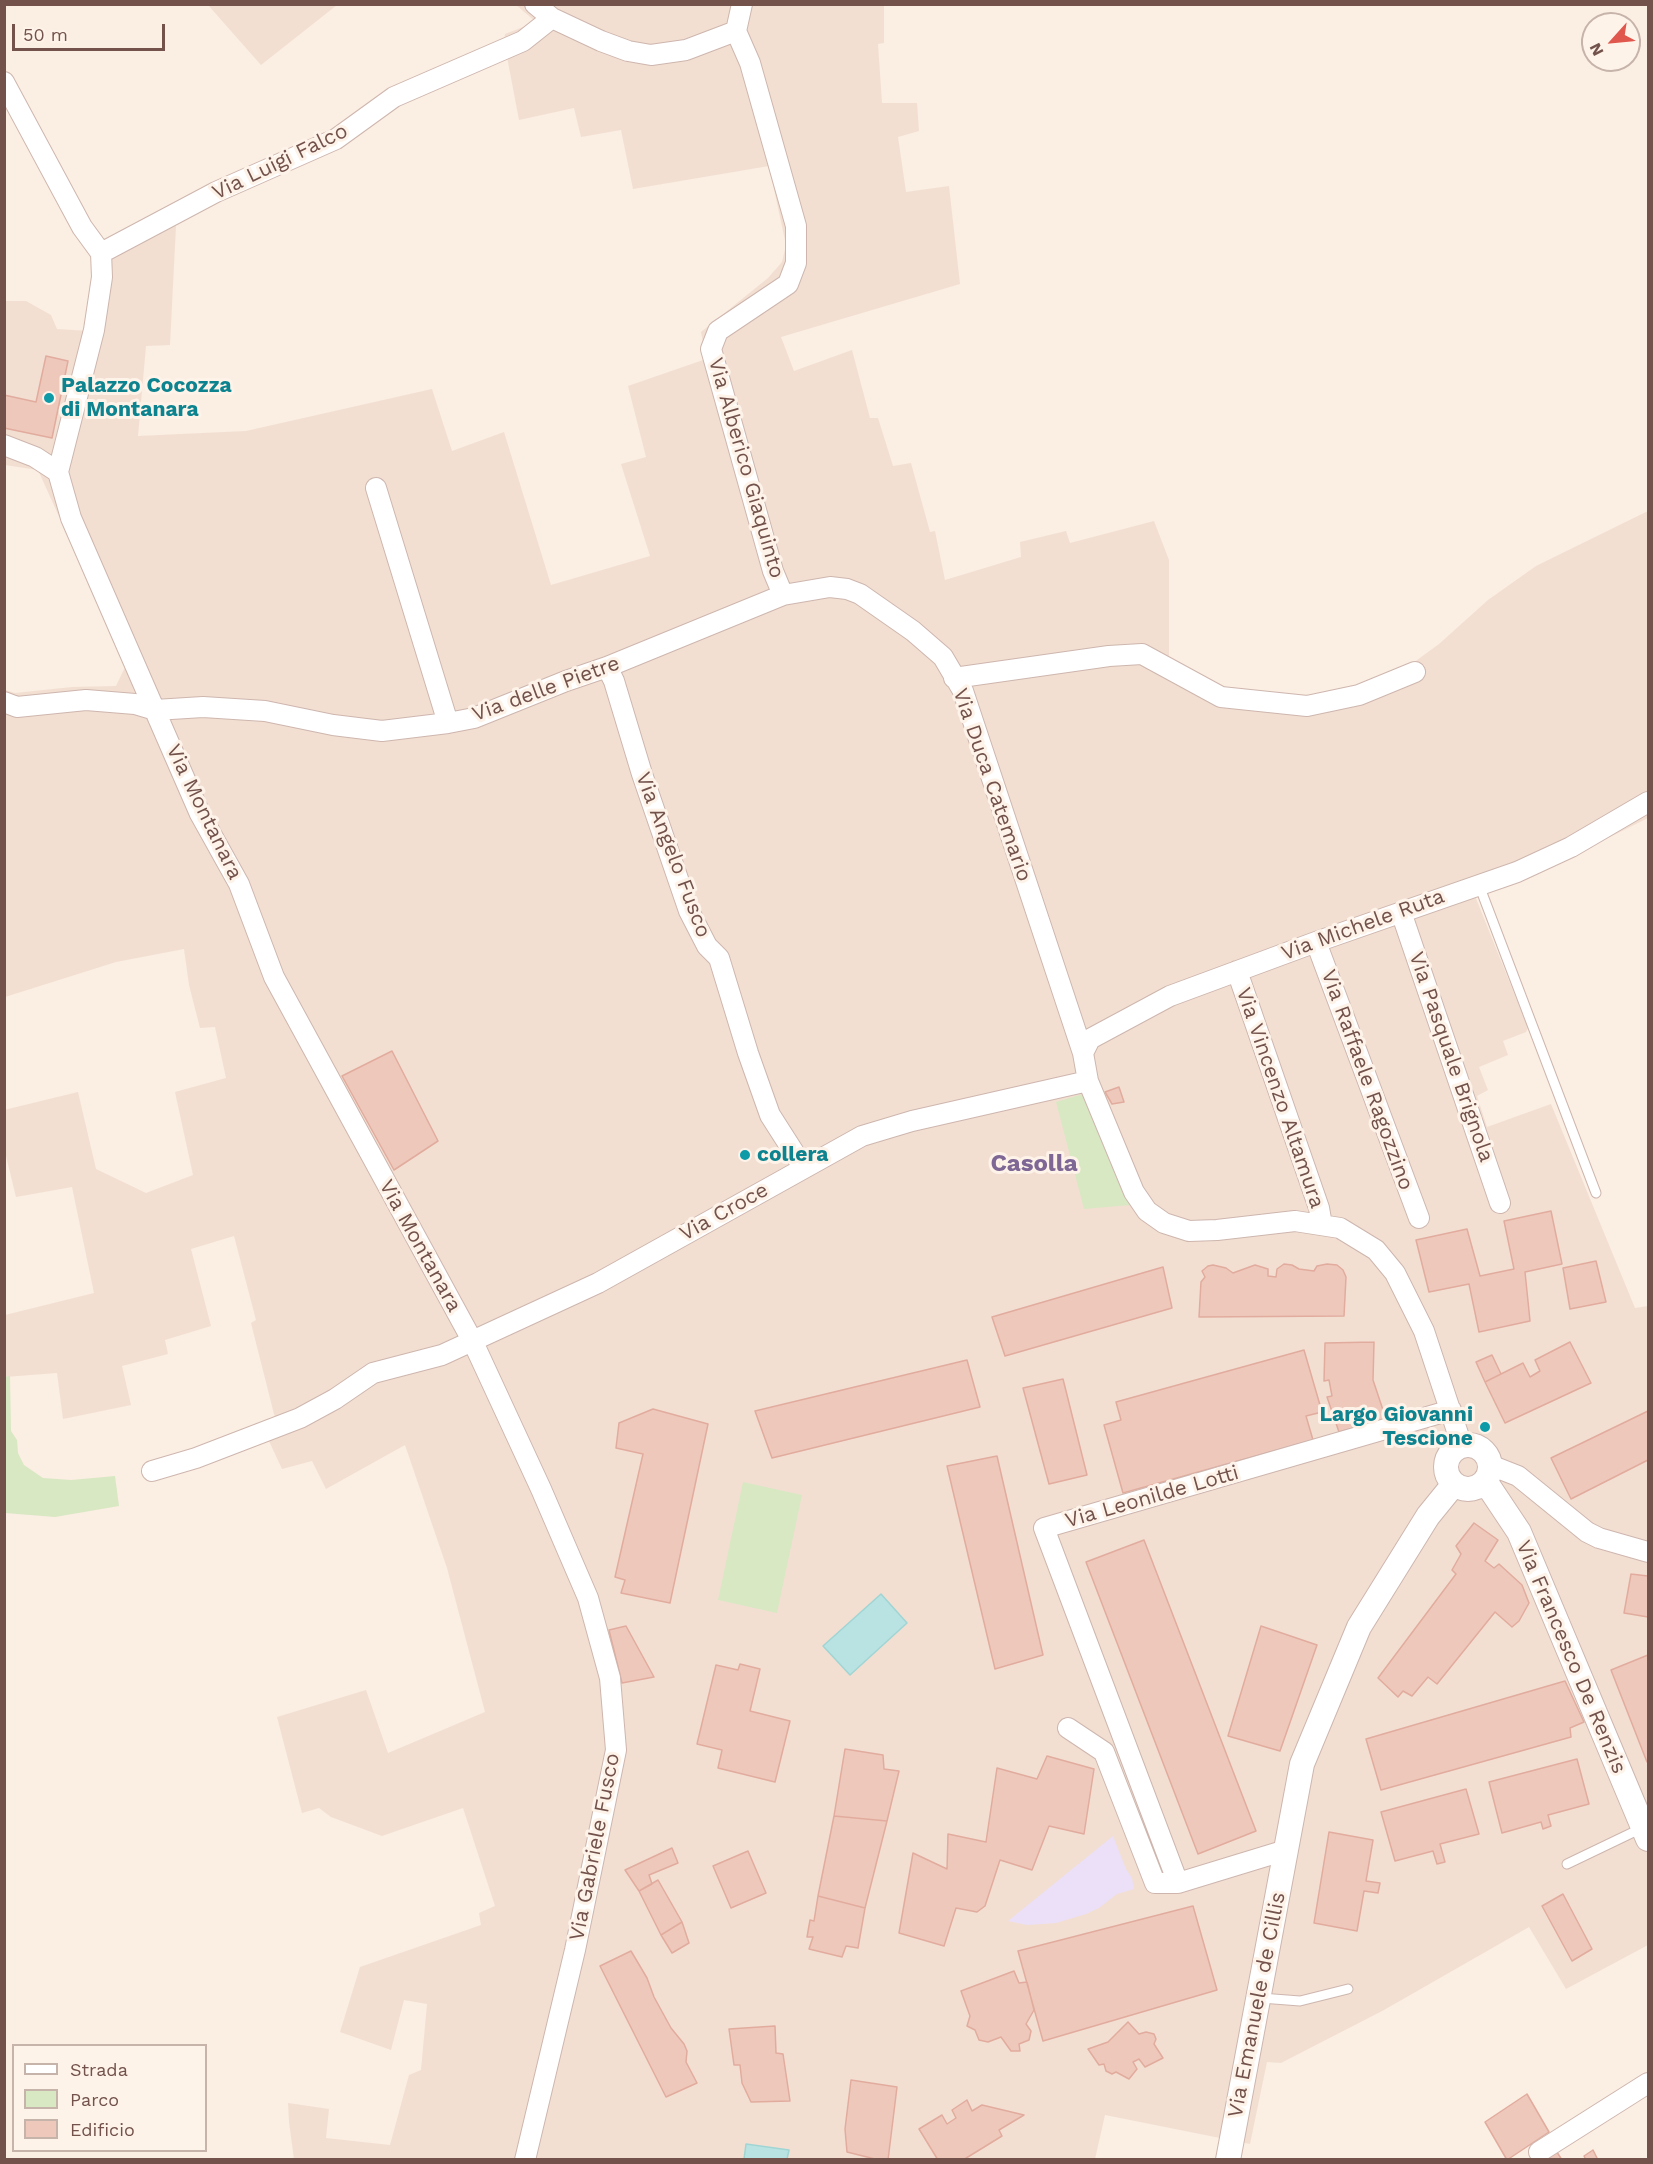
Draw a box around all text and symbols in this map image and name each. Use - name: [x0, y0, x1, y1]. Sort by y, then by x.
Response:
- scale bar: [15, 12, 168, 50]
- north arrow: [1581, 12, 1641, 72]
- text: 50 m: [23, 24, 68, 45]
- text: N: [1585, 40, 1607, 59]
- street label: Via Luigi Falco: [208, 118, 352, 206]
- street label: Via Alberico Giaquinto: [702, 355, 790, 581]
- place label: Palazzo Cocozza di Montanara: [61, 373, 232, 423]
- marker: Palazzo Cocozza di Montanara: [42, 391, 56, 405]
- street label: Via delle Pietre: [469, 651, 623, 727]
- street label: Via Duca Catemario: [947, 685, 1037, 885]
- street label: Via Montanara: [160, 740, 248, 884]
- street label: Via Angelo Fusco: [630, 769, 716, 941]
- street label: Via Michele Ruta: [1278, 884, 1448, 966]
- street label: Via Pasquale Brignola: [1403, 949, 1499, 1165]
- street label: Via Raffaele Ragozzino: [1315, 966, 1419, 1194]
- street label: Via Vincenzo Altamura: [1230, 984, 1330, 1212]
- place label: collera: [757, 1142, 828, 1168]
- marker: collera: [738, 1148, 752, 1162]
- district label: Casolla: [990, 1150, 1078, 1178]
- street label: Via Montanara: [373, 1176, 467, 1316]
- street label: Via Croce: [675, 1177, 773, 1247]
- place label: Largo Giovanni Tescione: [1319, 1402, 1473, 1452]
- marker: Largo Giovanni Tescione: [1478, 1420, 1492, 1434]
- street label: Via Leonilde Lotti: [1062, 1460, 1242, 1534]
- street label: Via Francesco De Renzis: [1510, 1537, 1632, 1777]
- street label: Via Gabriele Fusco: [564, 1751, 626, 1943]
- street label: Via Emanuele de Cillis: [1223, 1890, 1291, 2120]
- legend: [12, 2044, 207, 2152]
- text: Strada: [70, 2059, 128, 2080]
- text: Parco: [70, 2089, 119, 2110]
- text: Edificio: [70, 2119, 135, 2140]

